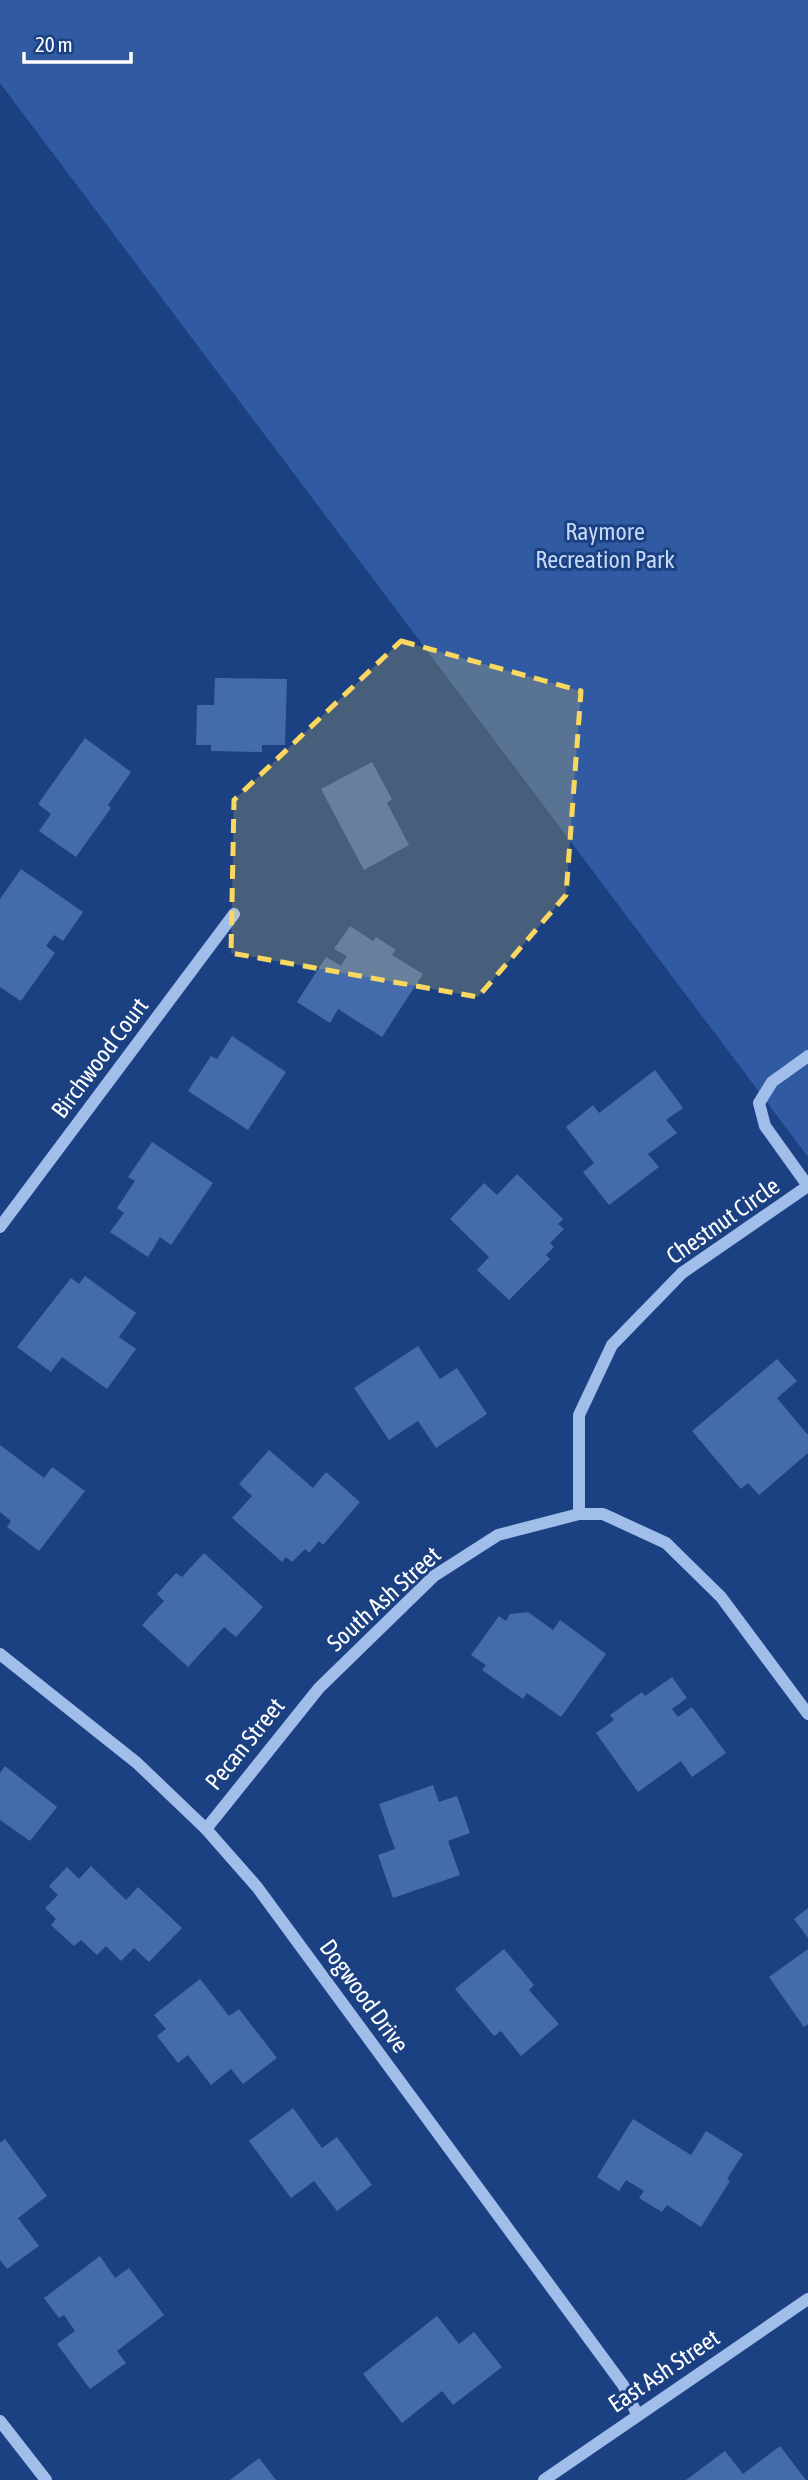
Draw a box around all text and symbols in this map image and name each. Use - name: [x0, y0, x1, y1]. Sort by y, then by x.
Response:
- scale bar: [24, 21, 131, 65]
- text: 20 m: [35, 32, 73, 56]
- park label: Raymore Recreation Park: [535, 518, 675, 573]
- street label: Birchwood Court: [46, 992, 154, 1123]
- street label: Chestnut Circle: [661, 1172, 784, 1269]
- street label: South Ash Street: [322, 1541, 446, 1656]
- street label: Pecan Street: [200, 1692, 290, 1795]
- street label: Dogwood Drive: [314, 1934, 414, 2057]
- street label: East Ash Street: [603, 2324, 724, 2418]

